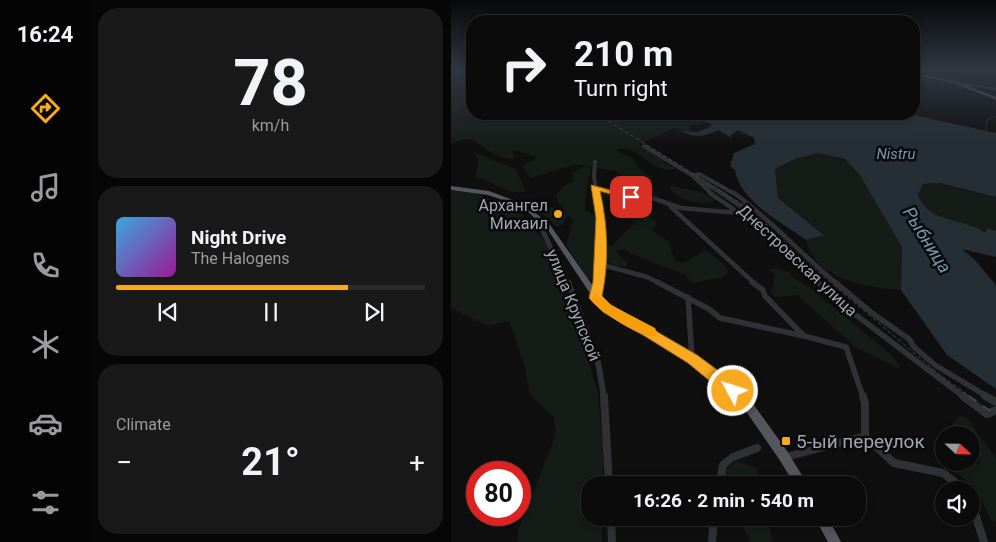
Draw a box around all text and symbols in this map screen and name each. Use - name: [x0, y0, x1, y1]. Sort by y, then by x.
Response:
- text: 16:24: [17, 22, 73, 47]
- text: 210 m: [574, 34, 673, 75]
- icon: right: [491, 35, 556, 100]
- text: 78: [233, 45, 308, 121]
- text: Turn right: [574, 76, 668, 101]
- icon: directions: [28, 91, 63, 126]
- text: km/h: [252, 116, 289, 135]
- water label: Nistru: [876, 145, 916, 163]
- icon: music: [28, 170, 63, 205]
- pin: [610, 176, 652, 218]
- icon: arrive: [617, 183, 645, 211]
- place label: Архангел Михаил: [479, 196, 548, 233]
- street label: Днестровская улица: [734, 200, 861, 320]
- water label: Рыбница: [899, 203, 956, 277]
- marker: Архангел Михаил: [552, 208, 564, 220]
- text: Night Drive: [191, 226, 286, 249]
- street label: улица Крупской: [542, 246, 605, 364]
- icon: phone: [28, 248, 63, 283]
- text: The Halogens: [191, 249, 290, 268]
- icon: previous: [154, 298, 182, 326]
- icon: pause: [257, 298, 285, 326]
- icon: next: [360, 298, 388, 326]
- icon: climate: [28, 327, 63, 362]
- position arrow: [706, 364, 758, 416]
- icon: car: [28, 406, 63, 441]
- text: Climate: [116, 415, 171, 434]
- north arrow: [935, 426, 980, 471]
- map controls: [935, 426, 980, 526]
- place label: 5-ый переулок: [796, 430, 925, 453]
- marker: 5-ый переулок: [780, 435, 792, 447]
- text: 21°: [241, 440, 300, 484]
- text: −: [116, 446, 132, 479]
- text: +: [409, 446, 425, 479]
- speed limit sign: 80: [466, 461, 531, 526]
- button: sound: [935, 481, 980, 526]
- icon: filters: [28, 485, 63, 520]
- text: 16:26 · 2 min · 540 m: [633, 489, 814, 512]

